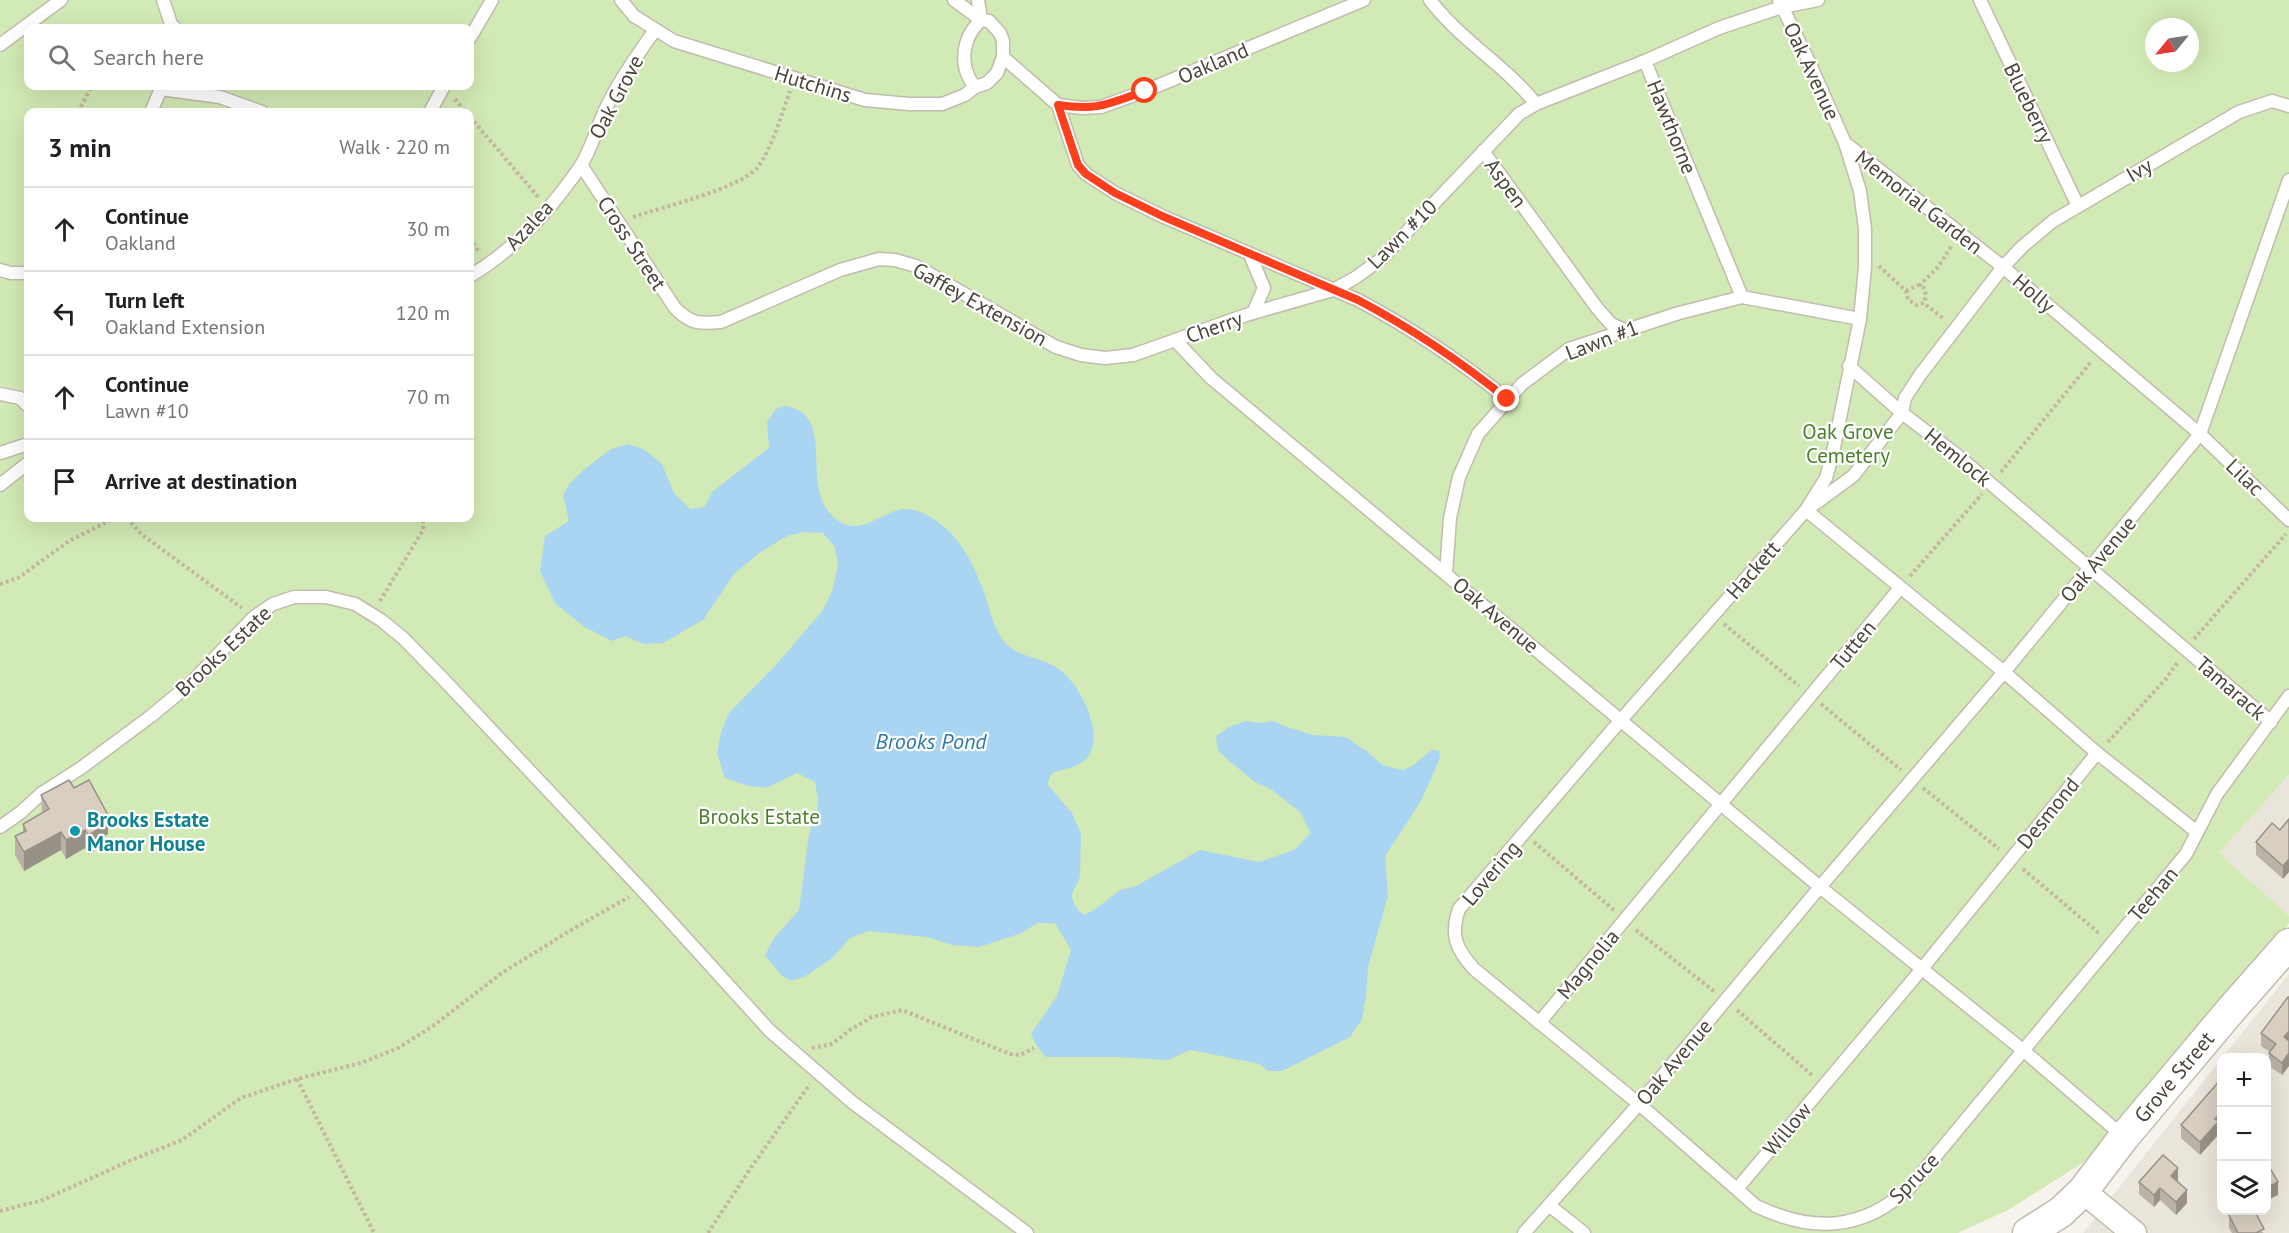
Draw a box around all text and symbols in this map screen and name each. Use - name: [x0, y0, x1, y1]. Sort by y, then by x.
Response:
- street label: Oak Avenue: [1778, 18, 1846, 124]
- north arrow: [2145, 18, 2199, 72]
- search box: [24, 24, 474, 90]
- street label: Oakland: [1174, 36, 1252, 90]
- icon: search: [45, 41, 78, 74]
- text: Search here: [93, 43, 204, 71]
- street label: Oak Grove: [583, 50, 649, 144]
- street label: Blueberry: [1998, 58, 2060, 148]
- street label: Hutchins: [771, 60, 855, 108]
- street label: Hawthorne: [1641, 76, 1703, 178]
- route start: [1131, 77, 1157, 103]
- text: 3 min: [48, 131, 111, 164]
- text: Walk · 220 m: [339, 134, 450, 160]
- street label: Memorial Garden: [1850, 144, 1988, 260]
- street label: Ivy: [2121, 152, 2157, 188]
- street label: Aspen: [1479, 153, 1533, 213]
- street label: Cross Street: [592, 191, 672, 295]
- street label: Lawn #10: [1361, 193, 1443, 275]
- street label: Azalea: [499, 194, 559, 256]
- text: Continue: [105, 202, 189, 230]
- icon: ahead: [48, 213, 81, 246]
- text: 30 m: [407, 216, 450, 242]
- text: Oakland: [105, 230, 176, 256]
- street label: Gaffey Extension: [908, 256, 1052, 352]
- street label: Holly: [2007, 267, 2061, 319]
- text: Turn left: [105, 286, 185, 314]
- icon: left: [48, 297, 81, 330]
- text: 120 m: [396, 300, 450, 326]
- street label: Cherry: [1182, 305, 1246, 349]
- text: Oakland Extension: [105, 314, 265, 340]
- street label: Lawn #1: [1562, 314, 1642, 366]
- text: Continue: [105, 370, 189, 398]
- icon: ahead: [48, 381, 81, 414]
- text: 70 m: [407, 384, 450, 410]
- route end: [1493, 385, 1519, 411]
- text: Lawn #10: [105, 398, 189, 424]
- park label: Oak Grove Cemetery: [1802, 418, 1894, 469]
- street label: Hemlock: [1919, 422, 1997, 492]
- street label: Lilac: [2220, 453, 2270, 501]
- icon: arrive: [48, 465, 81, 498]
- text: Arrive at destination: [105, 467, 297, 495]
- street label: Oak Avenue: [2054, 510, 2142, 608]
- street label: Hackett: [1720, 535, 1786, 605]
- street label: Oak Avenue: [1447, 571, 1545, 659]
- street label: Brooks Estate: [169, 600, 277, 702]
- street label: Tutten: [1824, 615, 1882, 675]
- street label: Tamarack: [2190, 650, 2272, 726]
- water label: Brooks Pond: [875, 727, 987, 755]
- street label: Desmond: [2011, 772, 2085, 854]
- park label: Brooks Estate: [698, 803, 820, 830]
- place label: Brooks Estate Manor House: [87, 806, 209, 857]
- marker: Brooks Estate Manor House: [68, 824, 82, 838]
- street label: Lovering: [1456, 835, 1526, 911]
- street label: Teehan: [2122, 861, 2184, 927]
- street label: Magnolia: [1551, 923, 1625, 1005]
- street label: Oak Avenue: [1630, 1013, 1718, 1111]
- street label: Grove Street: [2128, 1026, 2220, 1128]
- map controls: [2217, 1053, 2271, 1215]
- button: +: [2217, 1053, 2271, 1107]
- street label: Willow: [1757, 1096, 1818, 1161]
- button: −: [2217, 1107, 2271, 1161]
- street label: Spruce: [1883, 1147, 1945, 1209]
- button: layers: [2217, 1161, 2271, 1215]

